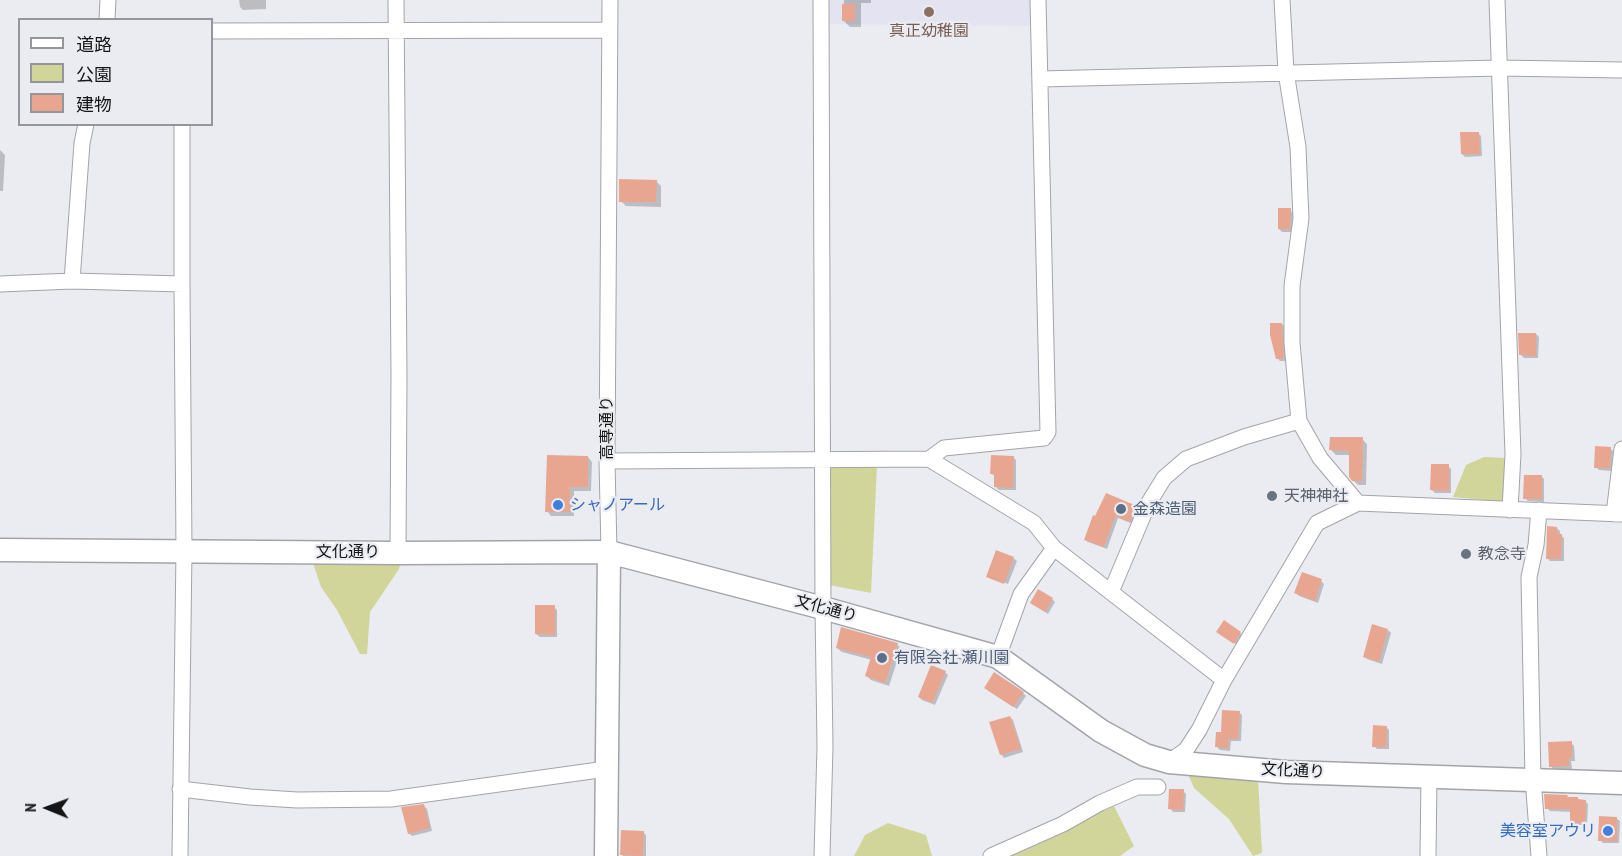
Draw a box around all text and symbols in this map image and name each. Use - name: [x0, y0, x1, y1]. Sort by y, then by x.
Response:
- marker: 真正幼稚園: [922, 5, 936, 19]
- legend: [18, 18, 213, 126]
- place label: 真正幼稚園: [889, 21, 969, 41]
- text: 道路: [76, 33, 112, 56]
- text: 公園: [76, 63, 112, 86]
- text: 建物: [76, 93, 112, 116]
- street label: 高専通り: [597, 396, 617, 460]
- place label: 天神神社: [1284, 486, 1348, 506]
- marker: 天神神社: [1265, 489, 1279, 503]
- place label: シャノアール: [570, 495, 665, 515]
- marker: シャノアール: [551, 498, 565, 512]
- place label: 金森造園: [1133, 499, 1197, 519]
- marker: 金森造園: [1114, 502, 1128, 516]
- street label: 文化通り: [316, 542, 380, 562]
- place label: 教念寺: [1478, 544, 1526, 564]
- marker: 教念寺: [1459, 547, 1473, 561]
- street label: 文化通り: [793, 591, 859, 627]
- place label: 有限会社 瀬川園: [894, 648, 1009, 668]
- marker: 有限会社 瀬川園: [875, 651, 889, 665]
- street label: 文化通り: [1261, 760, 1325, 782]
- north arrow: [18, 778, 78, 838]
- text: N: [20, 803, 40, 812]
- place label: 美容室アウリ: [1500, 821, 1596, 841]
- marker: 美容室アウリ: [1601, 824, 1615, 838]

